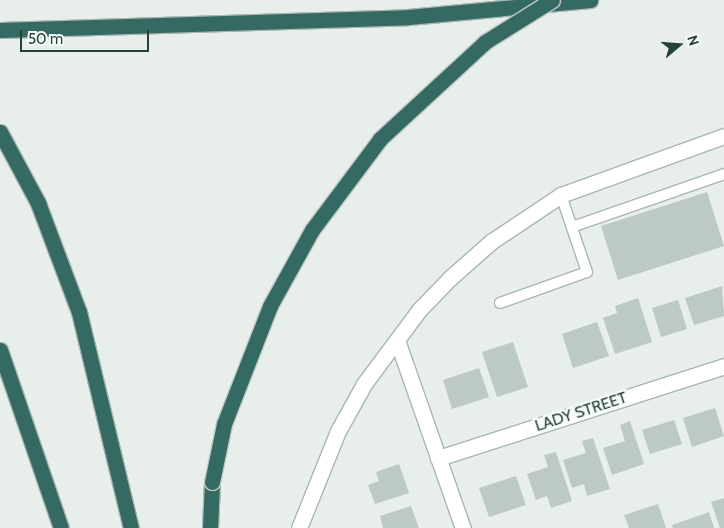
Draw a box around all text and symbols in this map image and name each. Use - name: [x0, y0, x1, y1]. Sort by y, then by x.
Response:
- scale bar: [22, 20, 151, 52]
- north arrow: [654, 20, 704, 70]
- text: 50 m: [28, 30, 63, 48]
- text: N: [683, 33, 703, 48]
- street label: LADY STREET: [533, 388, 629, 436]

